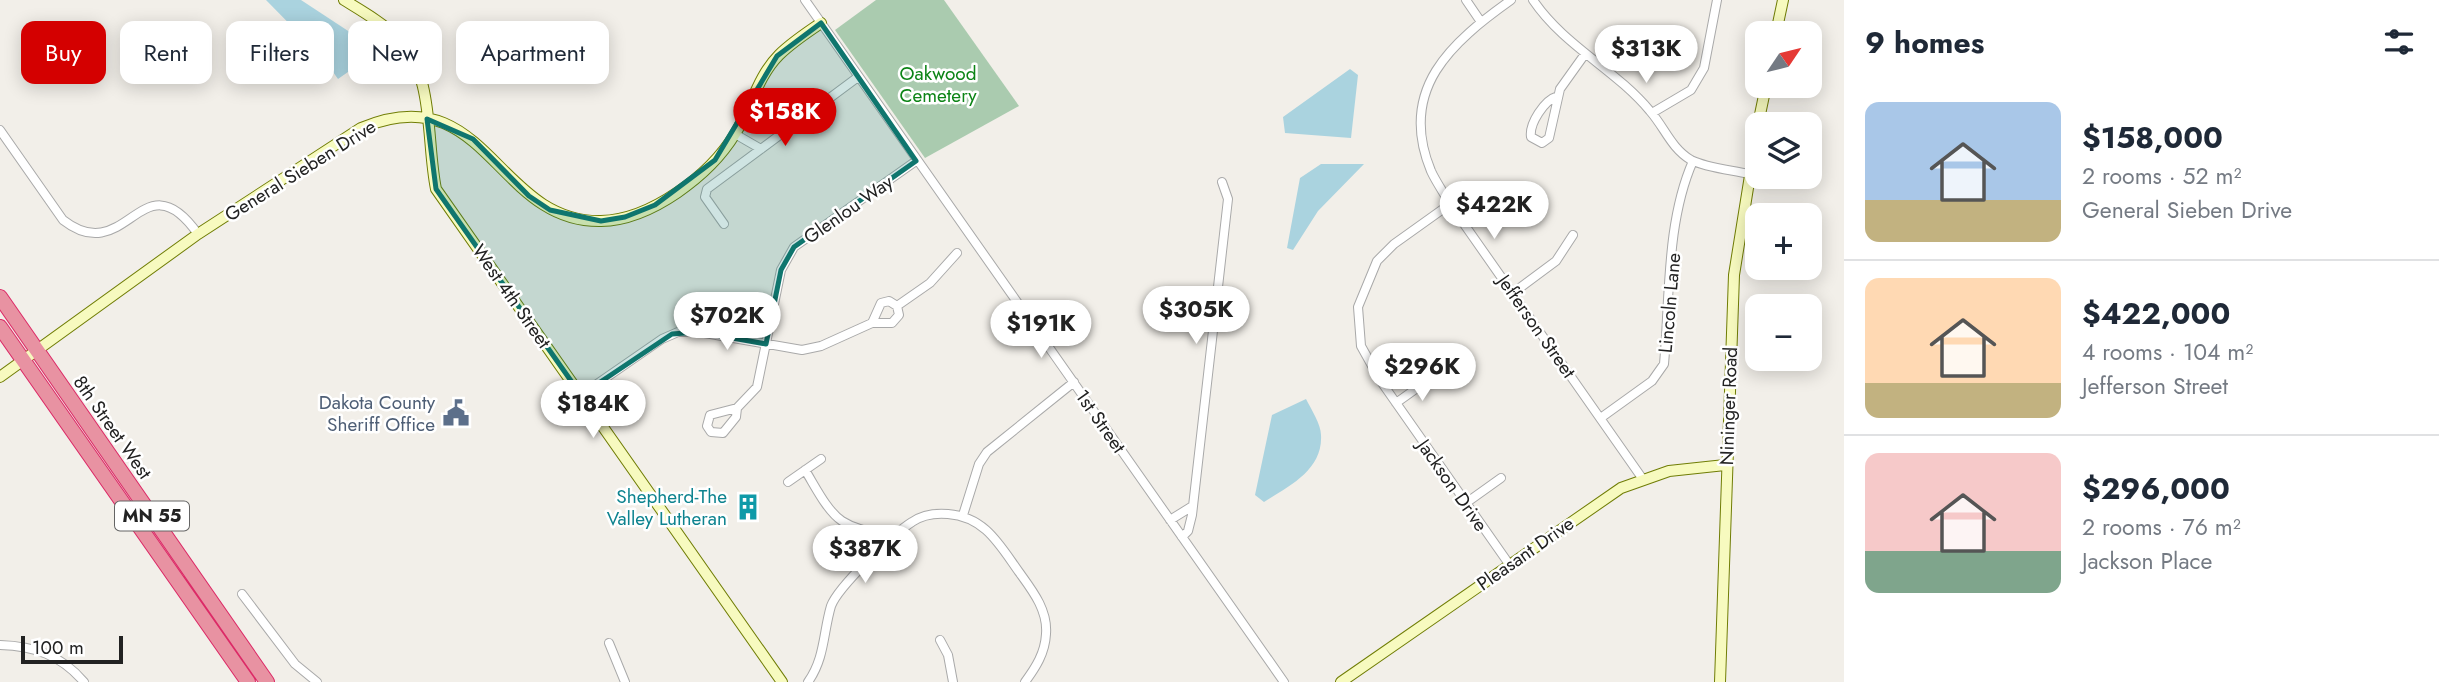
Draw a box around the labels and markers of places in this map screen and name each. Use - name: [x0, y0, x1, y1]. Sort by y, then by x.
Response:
- pin: $313K: [1597, 25, 1695, 85]
- pin: $158K: [736, 88, 834, 148]
- pin: $422K: [1445, 182, 1543, 241]
- pin: $305K: [1147, 286, 1245, 346]
- pin: $702K: [678, 292, 776, 352]
- pin: $191K: [992, 300, 1090, 360]
- pin: $296K: [1373, 344, 1471, 403]
- pin: $184K: [544, 380, 642, 440]
- place label: Dakota County Sheriff Office: [319, 389, 436, 438]
- public building icon: Dakota County Sheriff Office: [441, 398, 471, 428]
- place label: Shepherd-The Valley Lutheran: [607, 483, 727, 532]
- building icon: Shepherd-The Valley Lutheran: [733, 492, 763, 522]
- pin: $387K: [816, 526, 914, 585]

